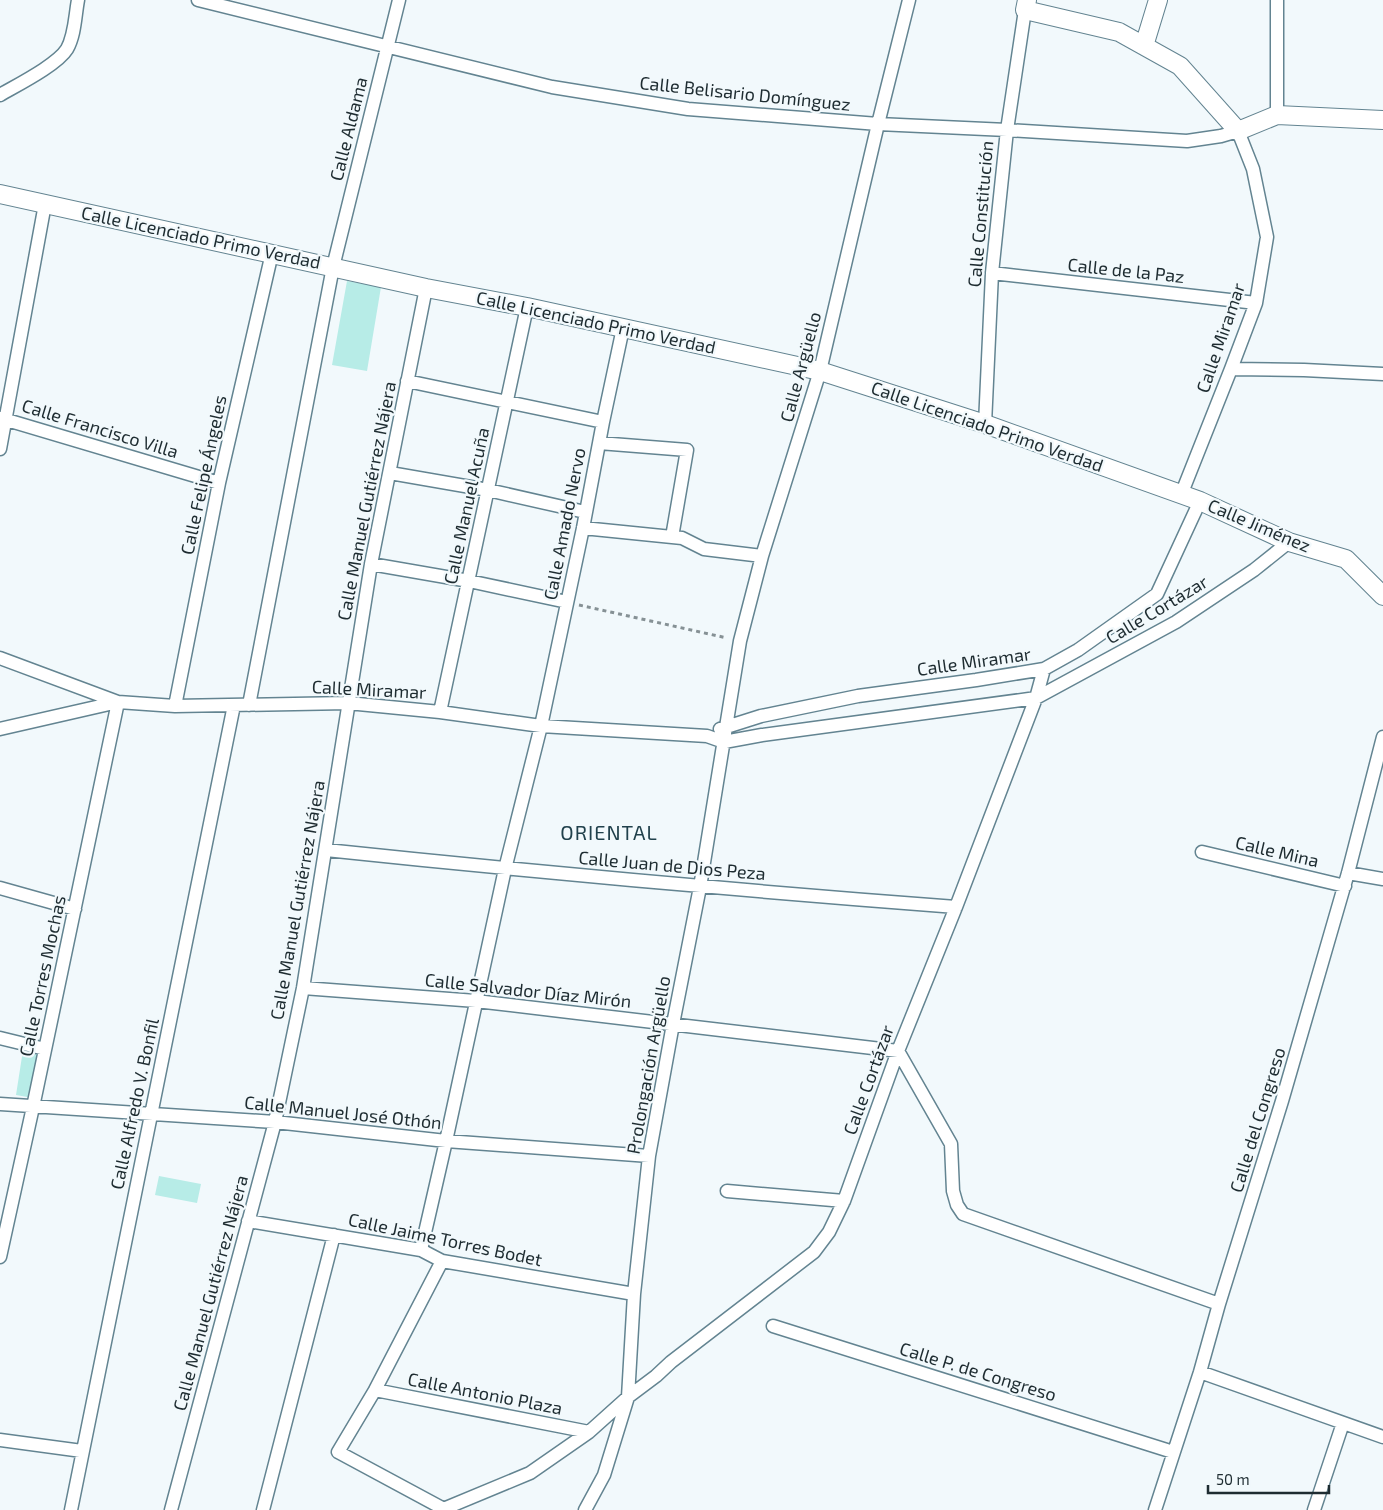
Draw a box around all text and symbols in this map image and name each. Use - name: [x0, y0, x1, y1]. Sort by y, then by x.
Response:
- street label: Calle Belisario Domínguez: [638, 71, 852, 115]
- street label: Calle Aldama: [324, 74, 372, 183]
- street label: Calle Constitución: [963, 140, 997, 288]
- street label: Calle Licenciado Primo Verdad: [80, 201, 323, 273]
- street label: Calle de la Paz: [1067, 253, 1186, 287]
- street label: Calle Miramar: [1191, 280, 1249, 395]
- street label: Calle Licenciado Primo Verdad: [475, 286, 718, 358]
- street label: Calle Argüello: [775, 309, 825, 424]
- street label: Calle Licenciado Primo Verdad: [868, 376, 1106, 476]
- street label: Calle Manuel Gutiérrez Nájera: [332, 379, 400, 622]
- street label: Calle Felipe Ángeles: [175, 393, 231, 557]
- street label: Calle Francisco Villa: [19, 394, 181, 462]
- street label: Calle Manuel Acuña: [439, 425, 493, 586]
- street label: Calle Amado Nervo: [538, 446, 590, 602]
- street label: Calle Jiménez: [1205, 494, 1314, 557]
- street label: Calle Cortázar: [1101, 570, 1212, 648]
- street label: Calle Miramar: [916, 642, 1032, 680]
- street label: Calle Miramar: [311, 675, 427, 703]
- street label: Calle Manuel Gutiérrez Nájera: [265, 778, 329, 1021]
- district label: ORIENTAL: [560, 820, 658, 844]
- street label: Calle Mina: [1233, 831, 1321, 871]
- street label: Calle Juan de Dios Peza: [578, 846, 767, 884]
- street label: Calle Torres Mochas: [14, 893, 70, 1058]
- street label: Calle Salvador Díaz Mirón: [424, 968, 632, 1012]
- street label: Prolongación Argüello: [622, 974, 675, 1156]
- street label: Calle Alfredo V. Bonfil: [105, 1016, 163, 1191]
- street label: Calle Cortázar: [838, 1022, 898, 1138]
- street label: Calle del Congreso: [1225, 1045, 1290, 1195]
- street label: Calle Manuel José Othón: [243, 1091, 443, 1133]
- street label: Calle Manuel Gutiérrez Nájera: [168, 1173, 252, 1413]
- street label: Calle Jaime Torres Bodet: [346, 1208, 544, 1270]
- street label: Calle P. de Congreso: [897, 1337, 1059, 1405]
- street label: Calle Antonio Plaza: [406, 1367, 564, 1419]
- scale bar: [1208, 1462, 1329, 1494]
- text: 50 m: [1216, 1470, 1250, 1488]

